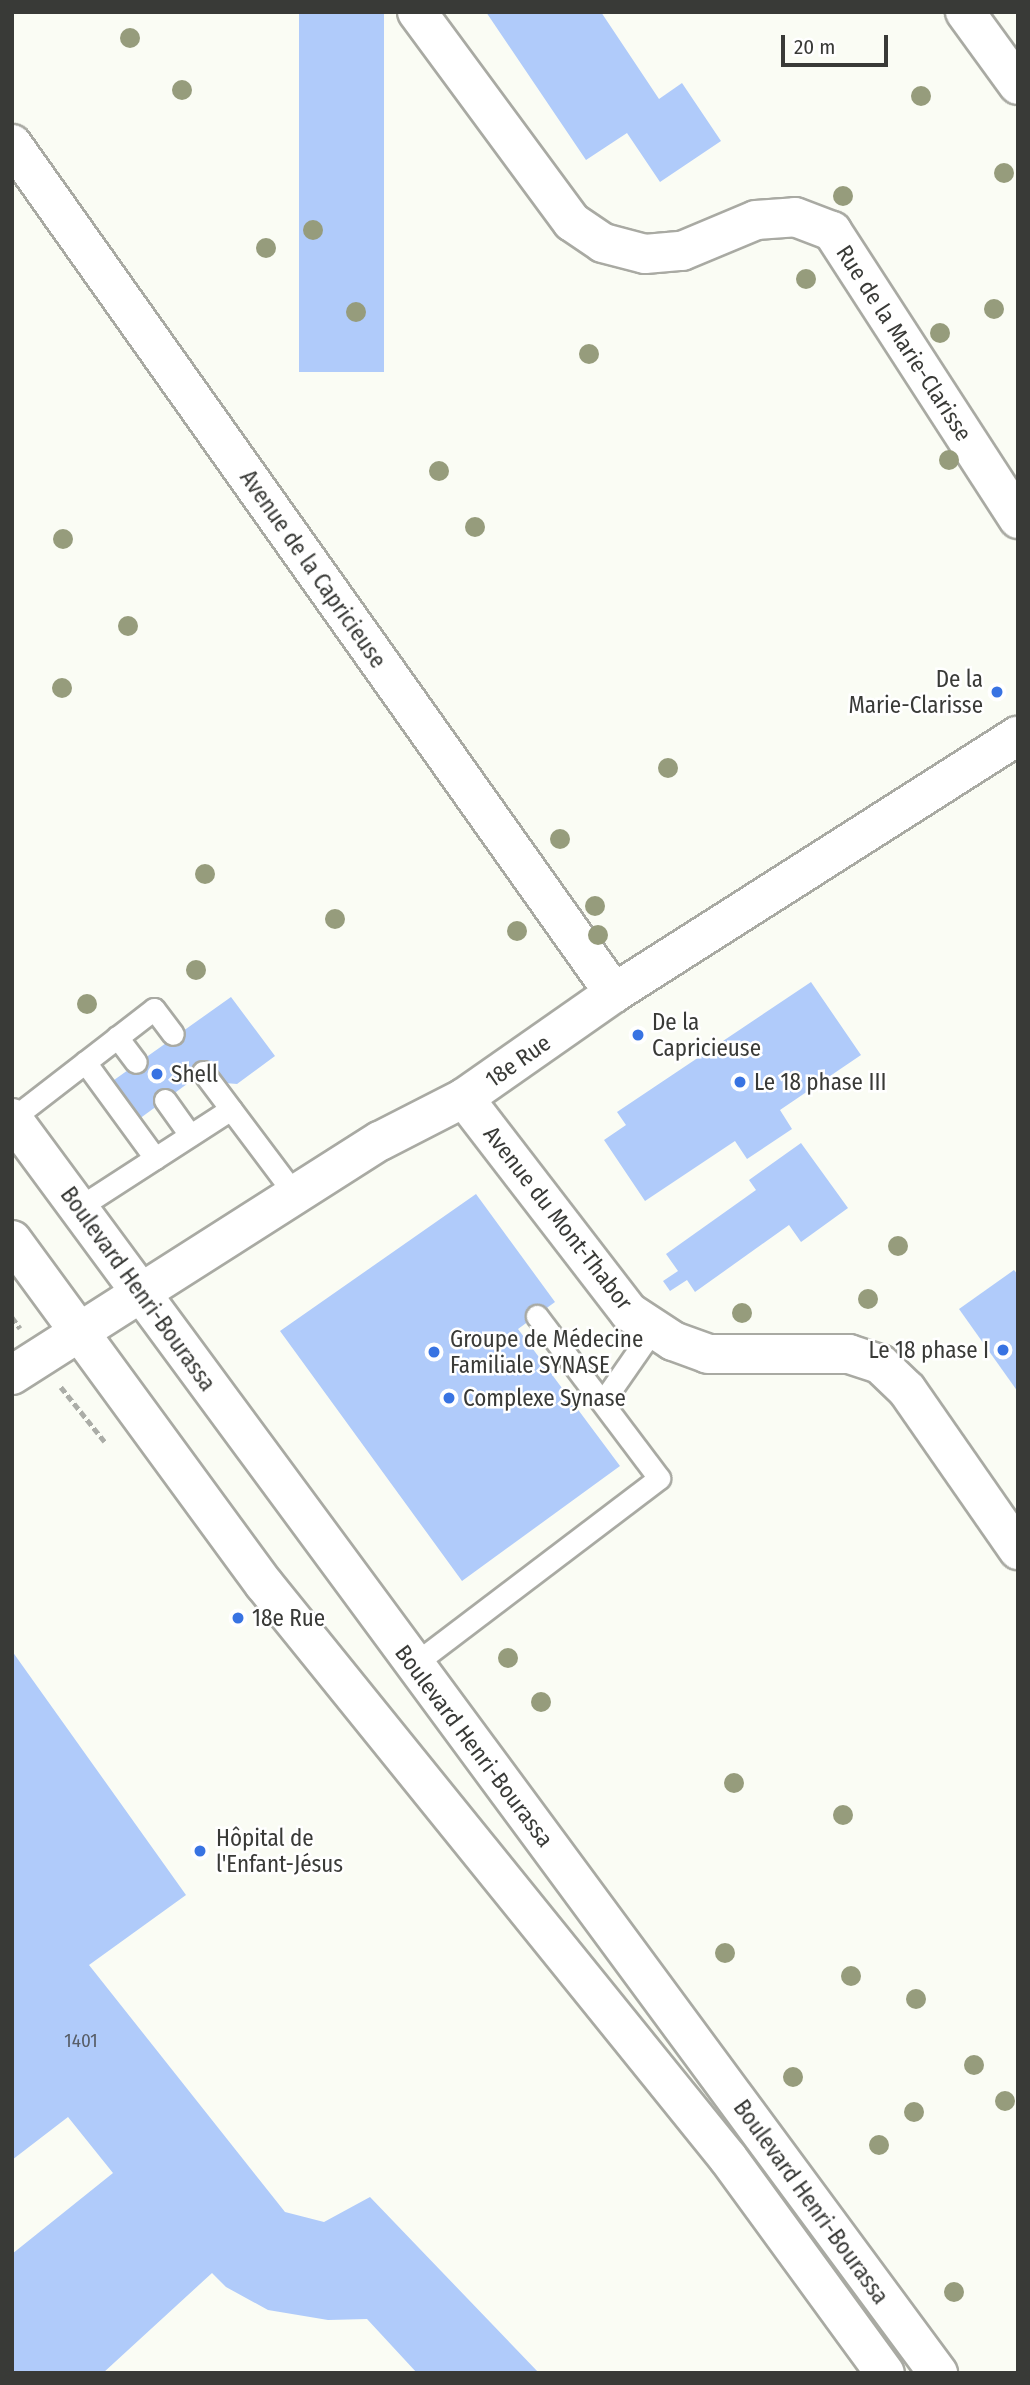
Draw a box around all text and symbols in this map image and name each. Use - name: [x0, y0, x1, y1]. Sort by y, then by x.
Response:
- scale bar: [785, 21, 892, 65]
- text: 20 m: [794, 34, 835, 60]
- street label: Rue de la Marie-Clarisse: [830, 240, 978, 446]
- street label: Avenue de la Capricieuse: [234, 465, 392, 673]
- place label: De la Marie-Clarisse: [848, 665, 983, 719]
- marker: De la Marie-Clarisse: [989, 684, 1005, 700]
- place label: De la Capricieuse: [652, 1008, 761, 1062]
- marker: De la Capricieuse: [630, 1027, 646, 1043]
- street label: 18e Rue: [480, 1029, 556, 1093]
- place label: Shell: [171, 1060, 218, 1088]
- marker: Shell: [149, 1066, 165, 1082]
- place label: Le 18 phase III: [754, 1068, 886, 1096]
- marker: Le 18 phase III: [732, 1074, 748, 1090]
- street label: Avenue du Mont-Thabor: [478, 1121, 638, 1315]
- street label: Boulevard Henri-Bourassa: [55, 1182, 221, 1396]
- place label: Groupe de Médecine Familiale SYNASE: [450, 1325, 643, 1379]
- place label: Le 18 phase I: [869, 1336, 989, 1364]
- marker: Groupe de Médecine Familiale SYNASE: [424, 1342, 444, 1362]
- marker: Le 18 phase I: [995, 1342, 1011, 1358]
- place label: Complexe Synase: [463, 1384, 626, 1412]
- marker: Complexe Synase: [441, 1390, 457, 1406]
- place label: 18e Rue: [252, 1604, 325, 1632]
- marker: 18e Rue: [230, 1610, 246, 1626]
- street label: Boulevard Henri-Bourassa: [389, 1640, 559, 1852]
- place label: Hôpital de l'Enfant-Jésus: [216, 1824, 343, 1878]
- marker: Hôpital de l'Enfant-Jésus: [190, 1841, 210, 1861]
- house number: 1401: [64, 2030, 98, 2052]
- street label: Boulevard Henri-Bourassa: [728, 2095, 894, 2309]

